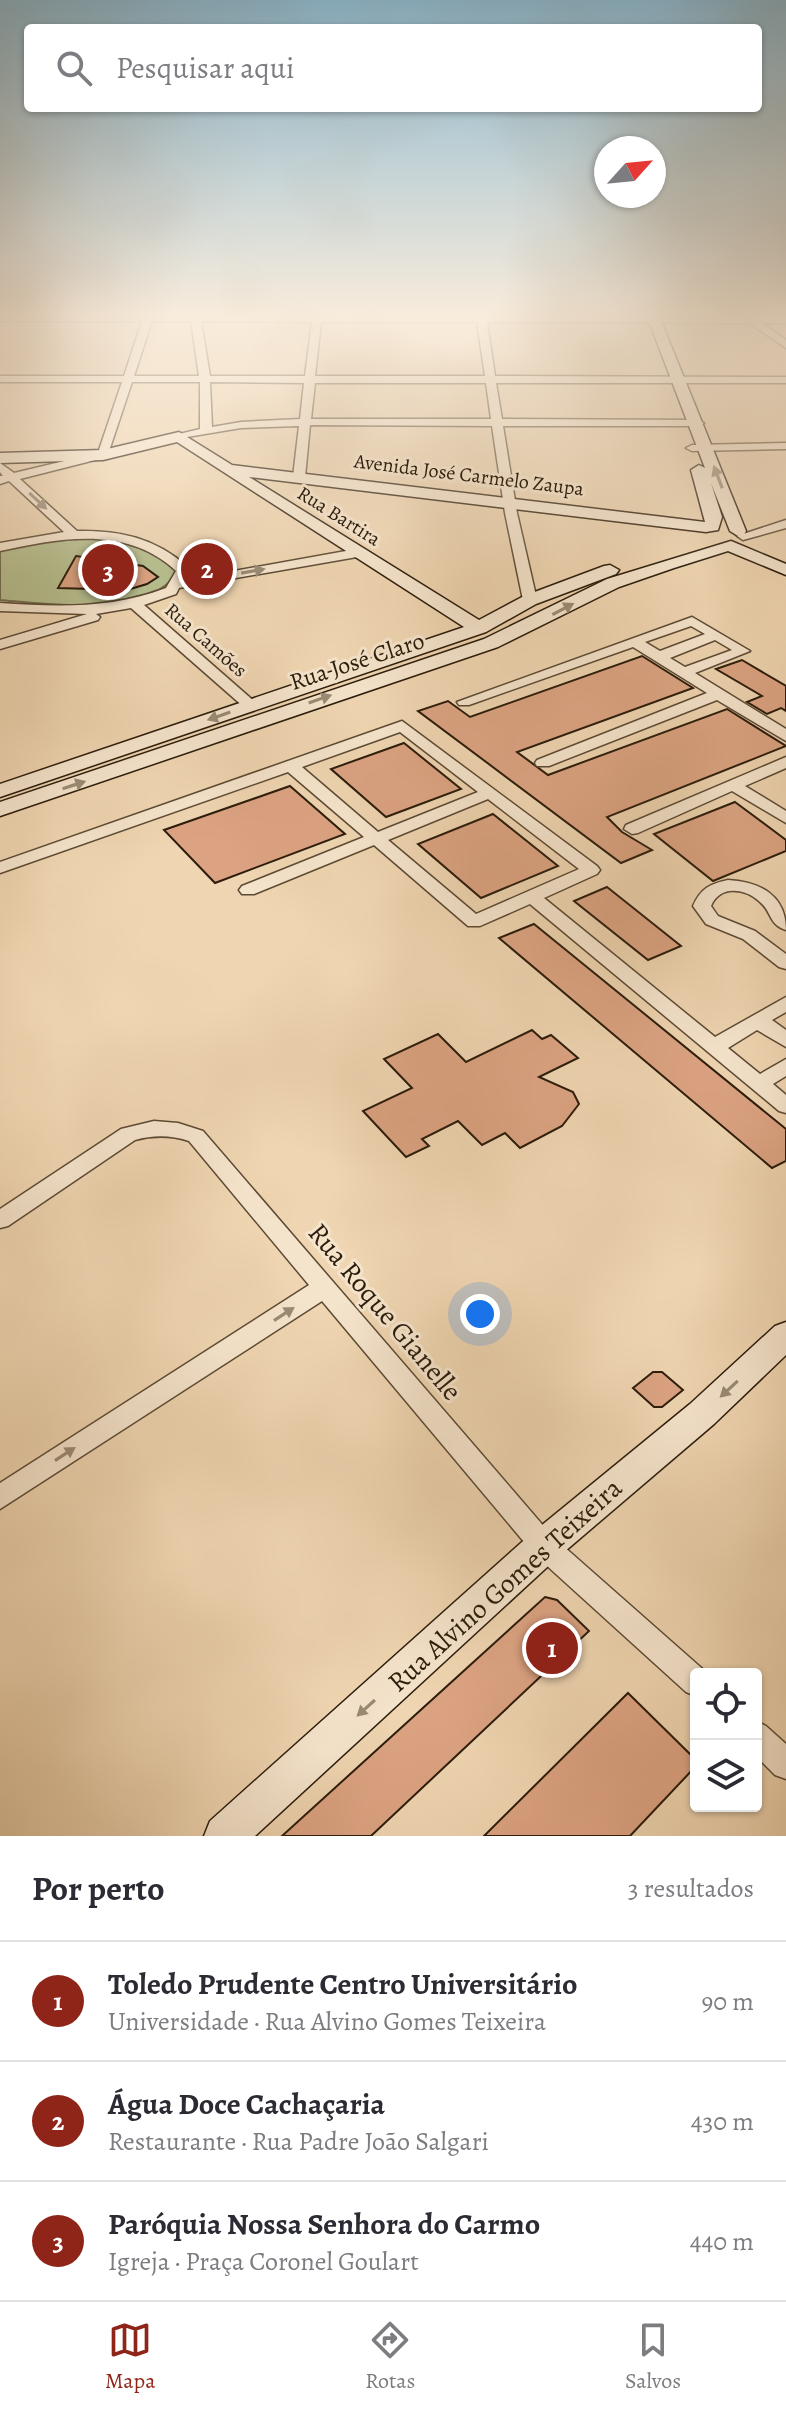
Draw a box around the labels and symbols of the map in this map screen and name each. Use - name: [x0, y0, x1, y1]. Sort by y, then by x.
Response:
- north arrow: [594, 136, 666, 208]
- street label: Avenida José Carmelo Zaupa: [352, 447, 586, 503]
- one-way arrow: [711, 465, 724, 489]
- street label: Rua Bartira: [292, 480, 386, 553]
- one-way arrow: [28, 491, 47, 509]
- pin: 2: [181, 539, 233, 599]
- pin: 3: [82, 540, 134, 600]
- one-way arrow: [241, 565, 266, 577]
- street label: Rua Camões: [159, 597, 253, 683]
- one-way arrow: [552, 603, 575, 616]
- street label: Rua José Claro: [286, 624, 428, 698]
- one-way arrow: [308, 693, 332, 705]
- one-way arrow: [207, 710, 231, 722]
- one-way arrow: [63, 778, 87, 790]
- street label: Rua Roque Gianelle: [299, 1215, 471, 1409]
- your location: [460, 1294, 500, 1334]
- one-way arrow: [273, 1307, 295, 1321]
- one-way arrow: [720, 1379, 739, 1397]
- one-way arrow: [55, 1447, 76, 1462]
- street label: Rua Alvino Gomes Teixeira: [380, 1469, 630, 1701]
- pin: 1: [526, 1618, 578, 1678]
- one-way arrow: [356, 1699, 375, 1717]

